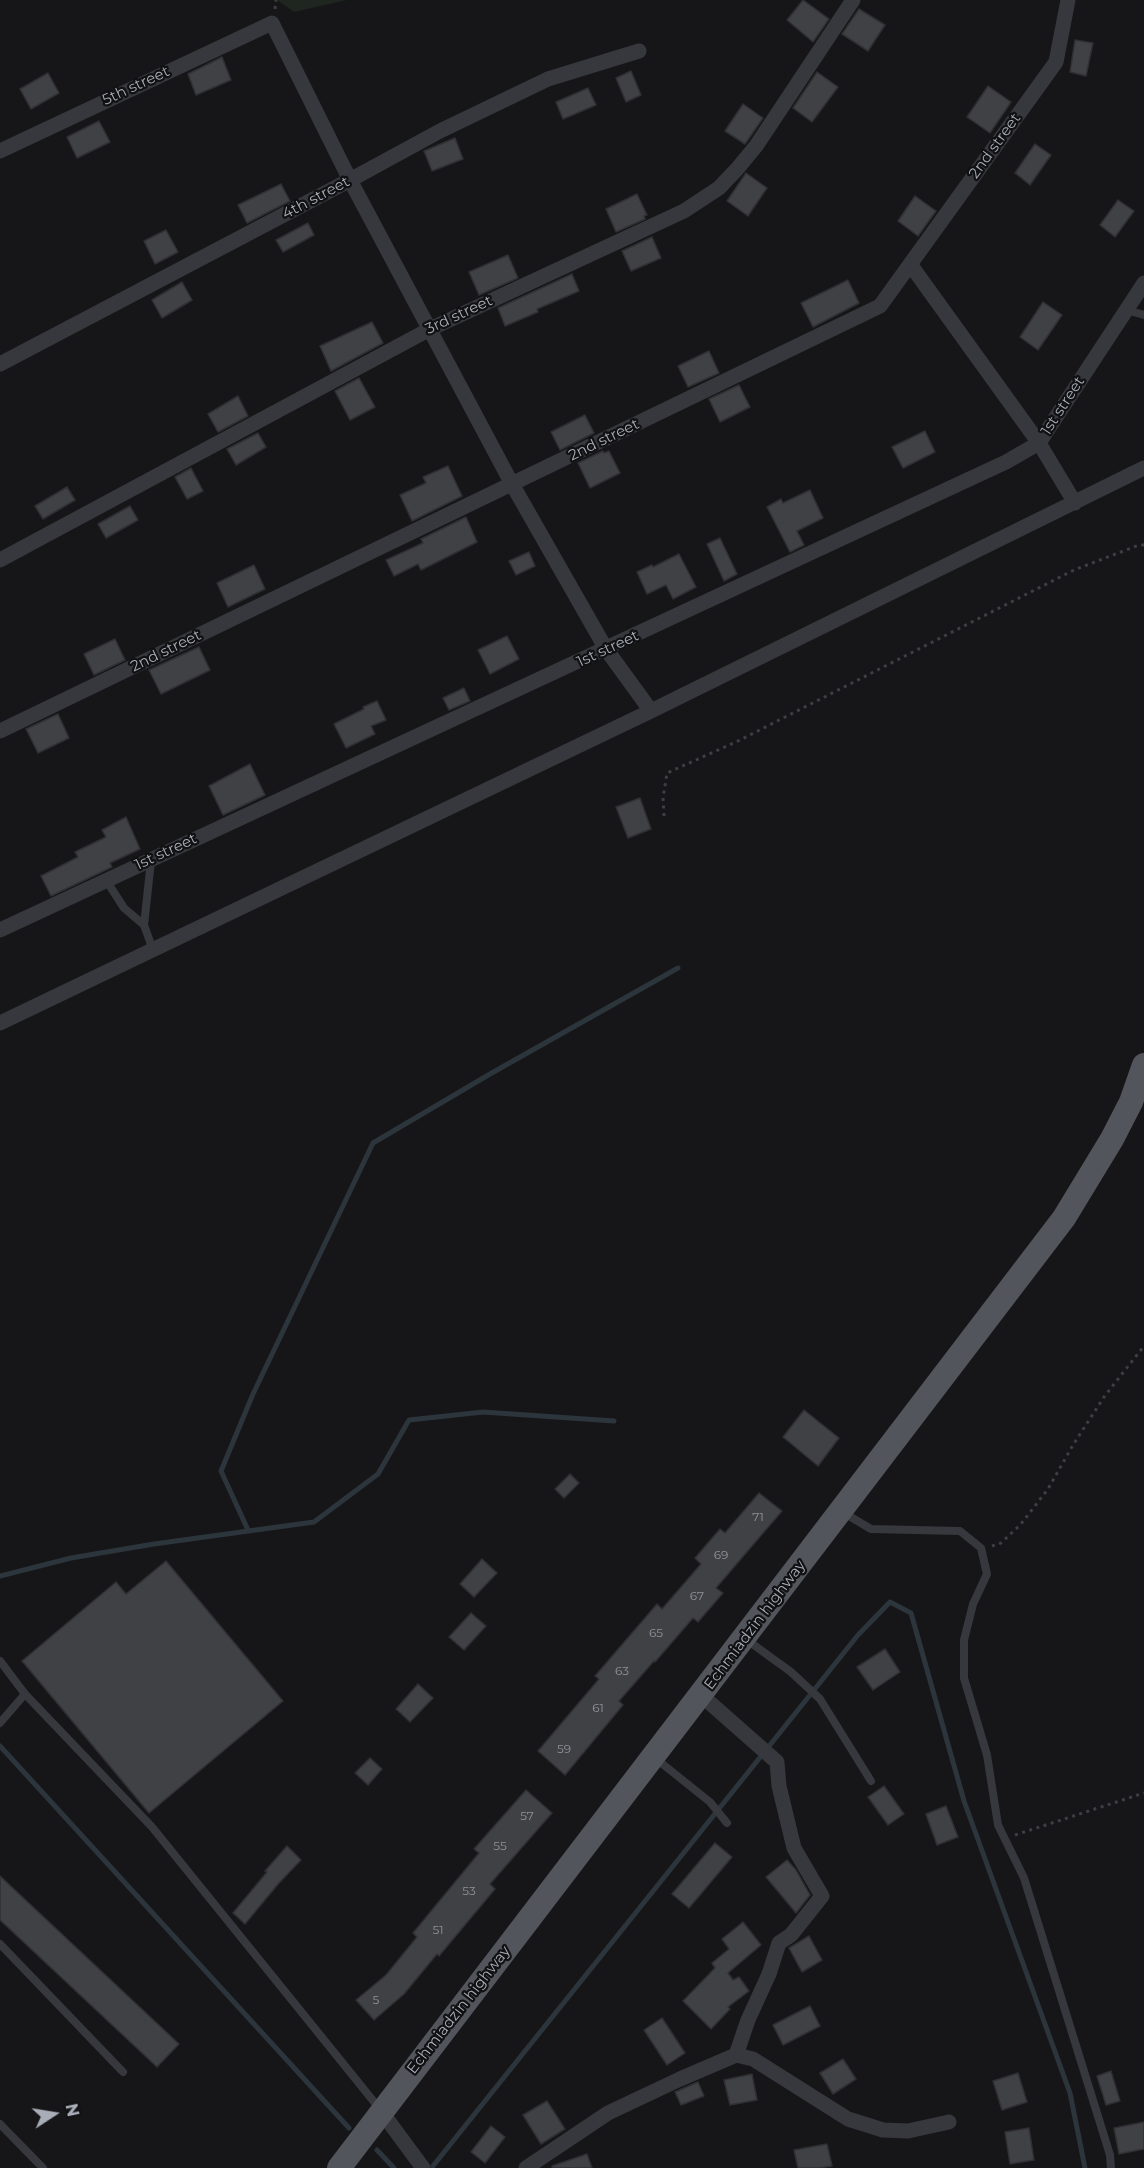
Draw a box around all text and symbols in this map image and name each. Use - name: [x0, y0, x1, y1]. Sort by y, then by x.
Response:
- street label: 5th street: [100, 63, 172, 109]
- street label: 2nd street: [965, 110, 1025, 182]
- street label: 4th street: [279, 173, 353, 223]
- street label: 3rd street: [423, 292, 495, 338]
- street label: 1st street: [1037, 373, 1089, 439]
- street label: 2nd street: [566, 415, 642, 465]
- street label: 2nd street: [128, 626, 204, 676]
- street label: 1st street: [574, 627, 642, 671]
- street label: 1st street: [132, 830, 200, 874]
- house number: 71: [752, 1510, 764, 1524]
- house number: 69: [714, 1548, 728, 1562]
- street label: Echmiadzin highway: [701, 1557, 809, 1693]
- house number: 67: [690, 1589, 704, 1603]
- house number: 65: [649, 1626, 663, 1640]
- house number: 63: [615, 1664, 629, 1678]
- house number: 61: [592, 1701, 604, 1715]
- house number: 59: [557, 1742, 571, 1756]
- house number: 57: [520, 1809, 534, 1823]
- house number: 55: [493, 1839, 507, 1853]
- house number: 53: [462, 1884, 476, 1898]
- house number: 51: [432, 1923, 444, 1937]
- street label: Echmiadzin highway: [404, 1943, 514, 2077]
- house number: 5: [373, 1993, 379, 2007]
- north arrow: [24, 2084, 84, 2144]
- text: N: [61, 2102, 83, 2118]

